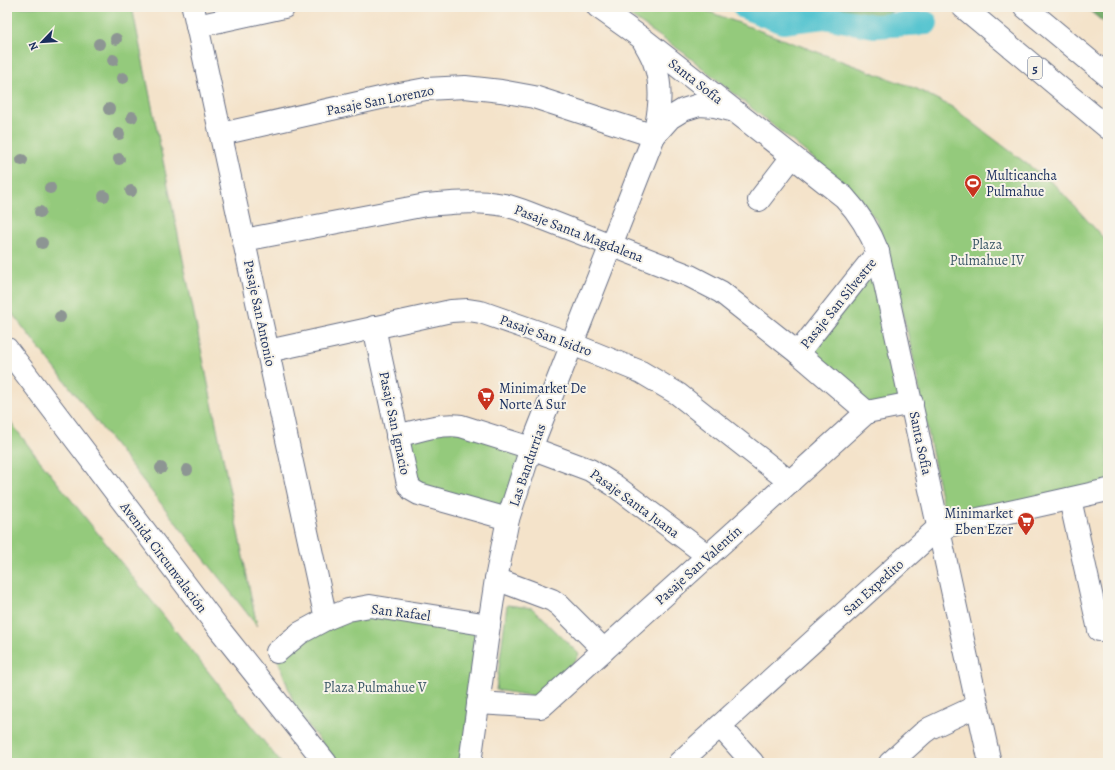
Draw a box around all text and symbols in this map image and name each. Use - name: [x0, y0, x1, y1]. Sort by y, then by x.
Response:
- north arrow: [22, 22, 62, 62]
- text: N: [25, 39, 42, 53]
- street label: Santa Sofía: [664, 54, 727, 109]
- road number: 5: [1028, 57, 1042, 79]
- street label: Pasaje San Lorenzo: [325, 81, 436, 120]
- place label: Multicancha Pulmahue: [986, 166, 1058, 201]
- sports icon: Multicancha Pulmahue: [963, 173, 983, 198]
- street label: Pasaje Santa Magdalena: [511, 200, 647, 267]
- park label: Plaza Pulmahue IV: [950, 235, 1025, 270]
- street label: Pasaje San Silvestre: [796, 254, 881, 353]
- street label: Pasaje San Antonio: [239, 258, 280, 368]
- street label: Pasaje San Isidro: [497, 310, 595, 361]
- street label: Pasaje San Ignacio: [374, 369, 415, 477]
- place label: Minimarket De Norte A Sur: [499, 379, 586, 414]
- supermarket icon: Minimarket De Norte A Sur: [476, 386, 496, 411]
- street label: Santa Sofía: [905, 410, 937, 477]
- street label: Las Bandurrias: [504, 421, 551, 509]
- street label: Pasaje Santa Juana: [586, 464, 684, 543]
- street label: Avenida Circunvalación: [115, 497, 212, 617]
- place label: Minimarket Eben Ezer: [945, 504, 1014, 539]
- supermarket icon: Minimarket Eben Ezer: [1016, 511, 1036, 536]
- street label: Pasaje San Valentín: [651, 521, 746, 609]
- street label: San Expedito: [839, 555, 908, 620]
- street label: San Rafael: [370, 599, 432, 626]
- park label: Plaza Pulmahue V: [324, 678, 427, 697]

